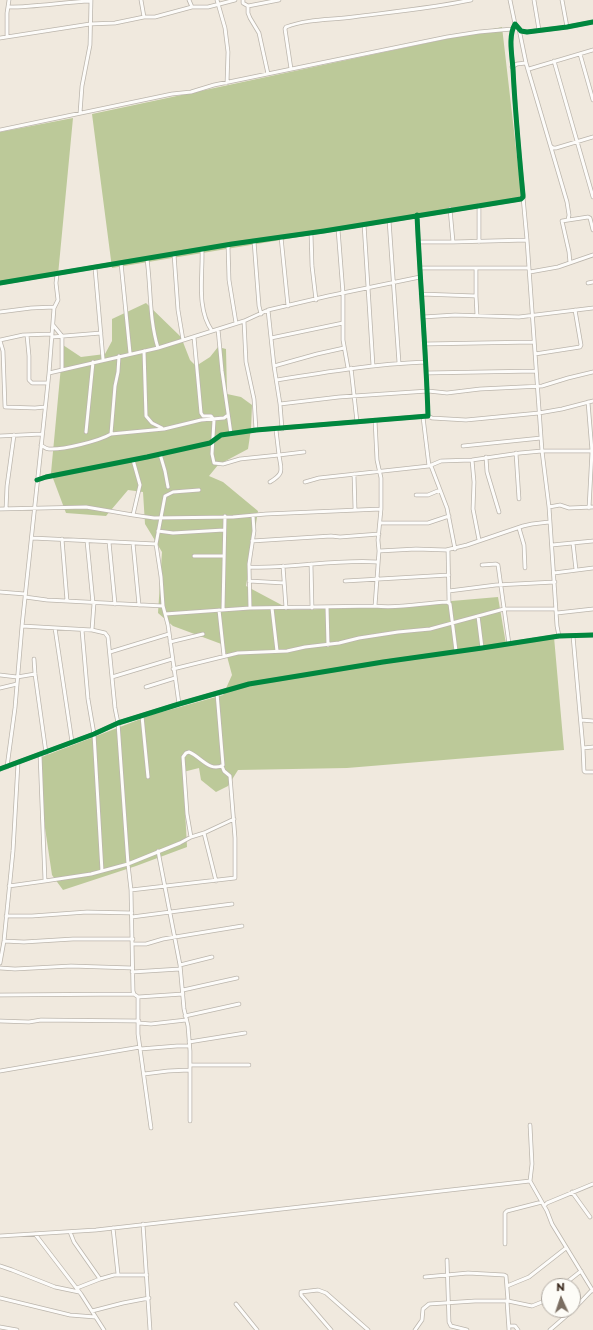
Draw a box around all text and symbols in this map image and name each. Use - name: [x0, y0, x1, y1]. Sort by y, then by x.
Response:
- north arrow: [541, 1278, 581, 1318]
- text: N: [556, 1278, 565, 1295]

